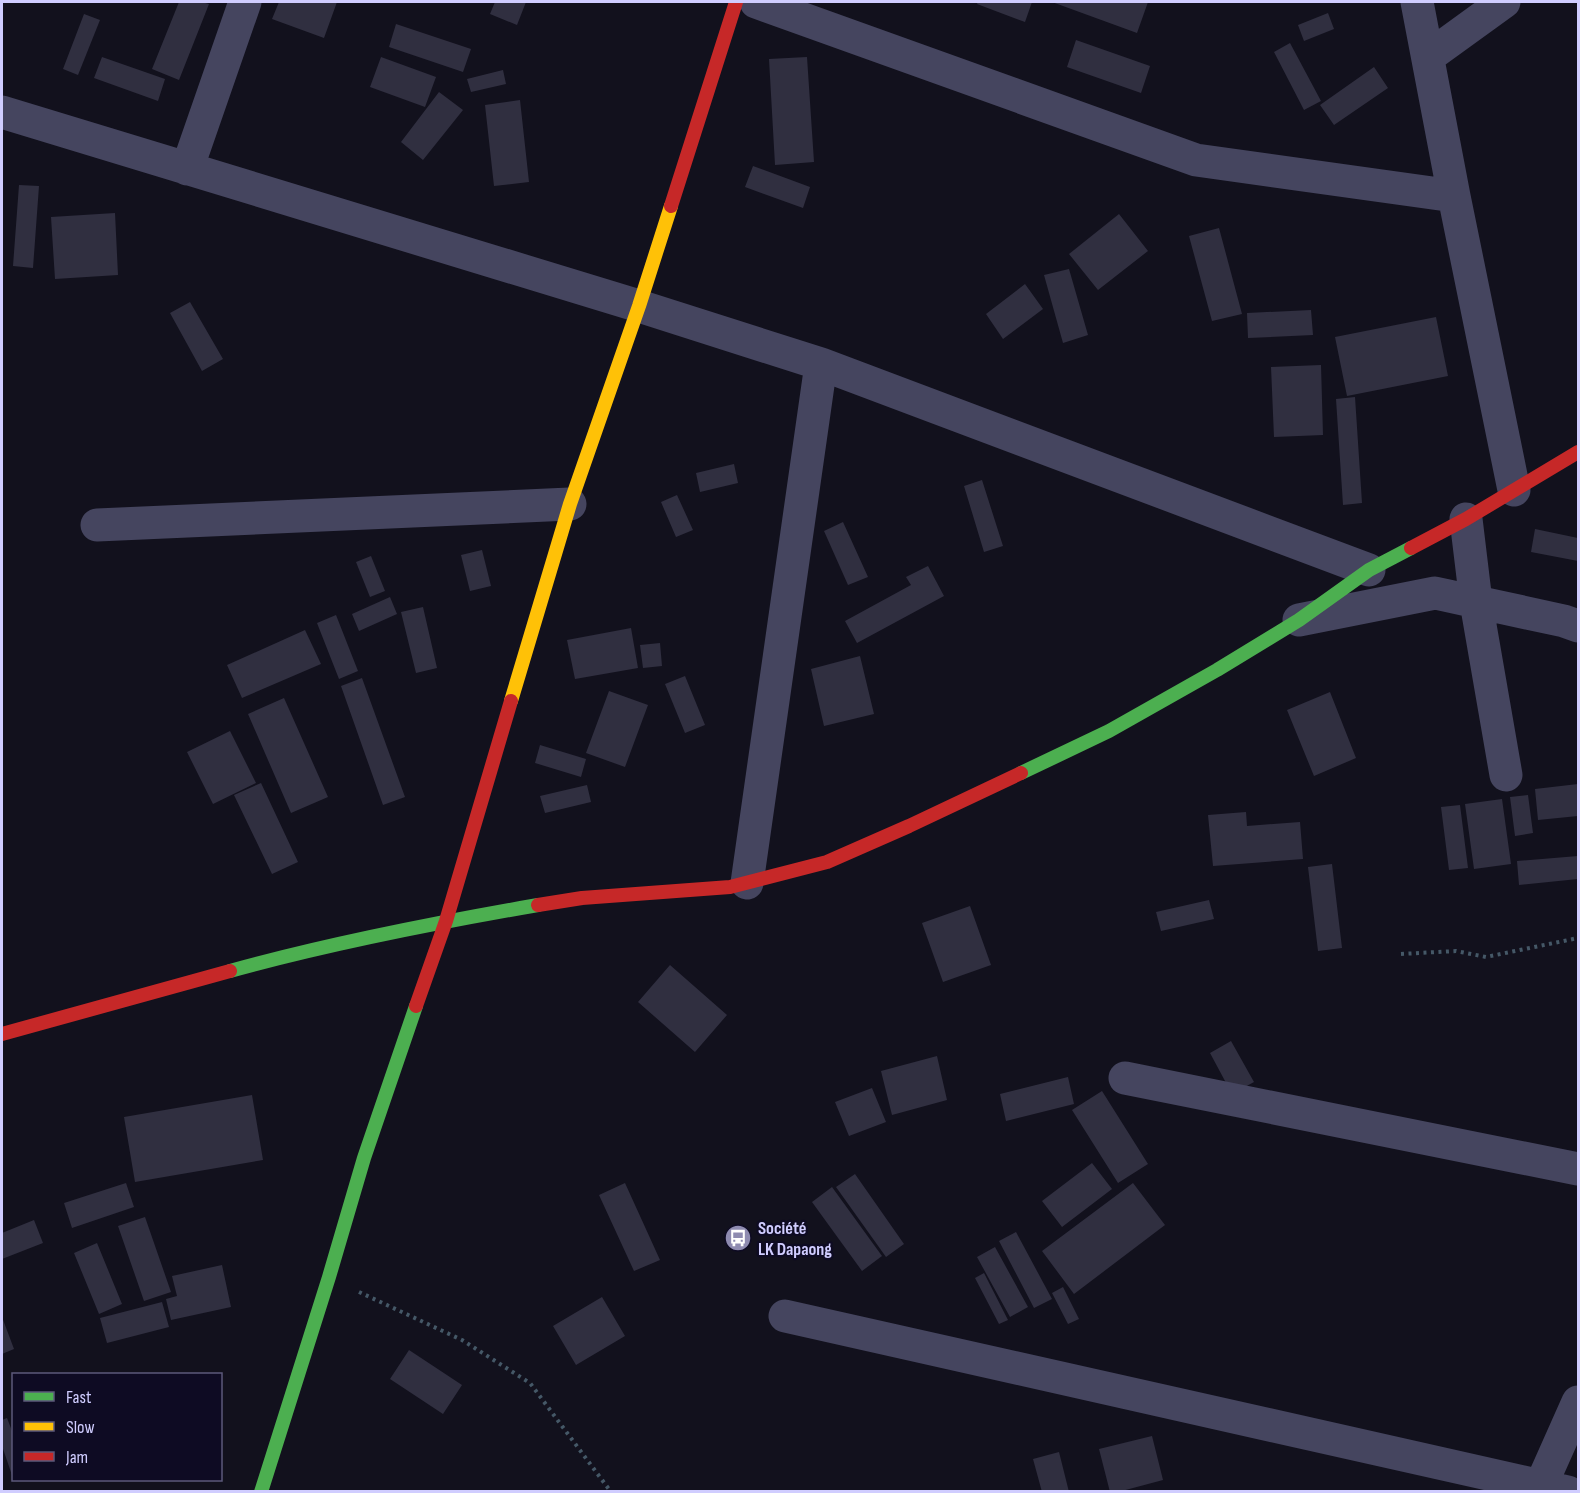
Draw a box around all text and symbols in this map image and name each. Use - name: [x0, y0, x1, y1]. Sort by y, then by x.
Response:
- place label: Société LK Dapaong: [758, 1218, 832, 1260]
- bus stop icon: Société LK Dapaong: [723, 1223, 753, 1253]
- legend: [12, 1373, 222, 1481]
- text: Fast: [66, 1387, 92, 1408]
- text: Slow: [66, 1417, 95, 1438]
- text: Jam: [65, 1447, 88, 1468]

